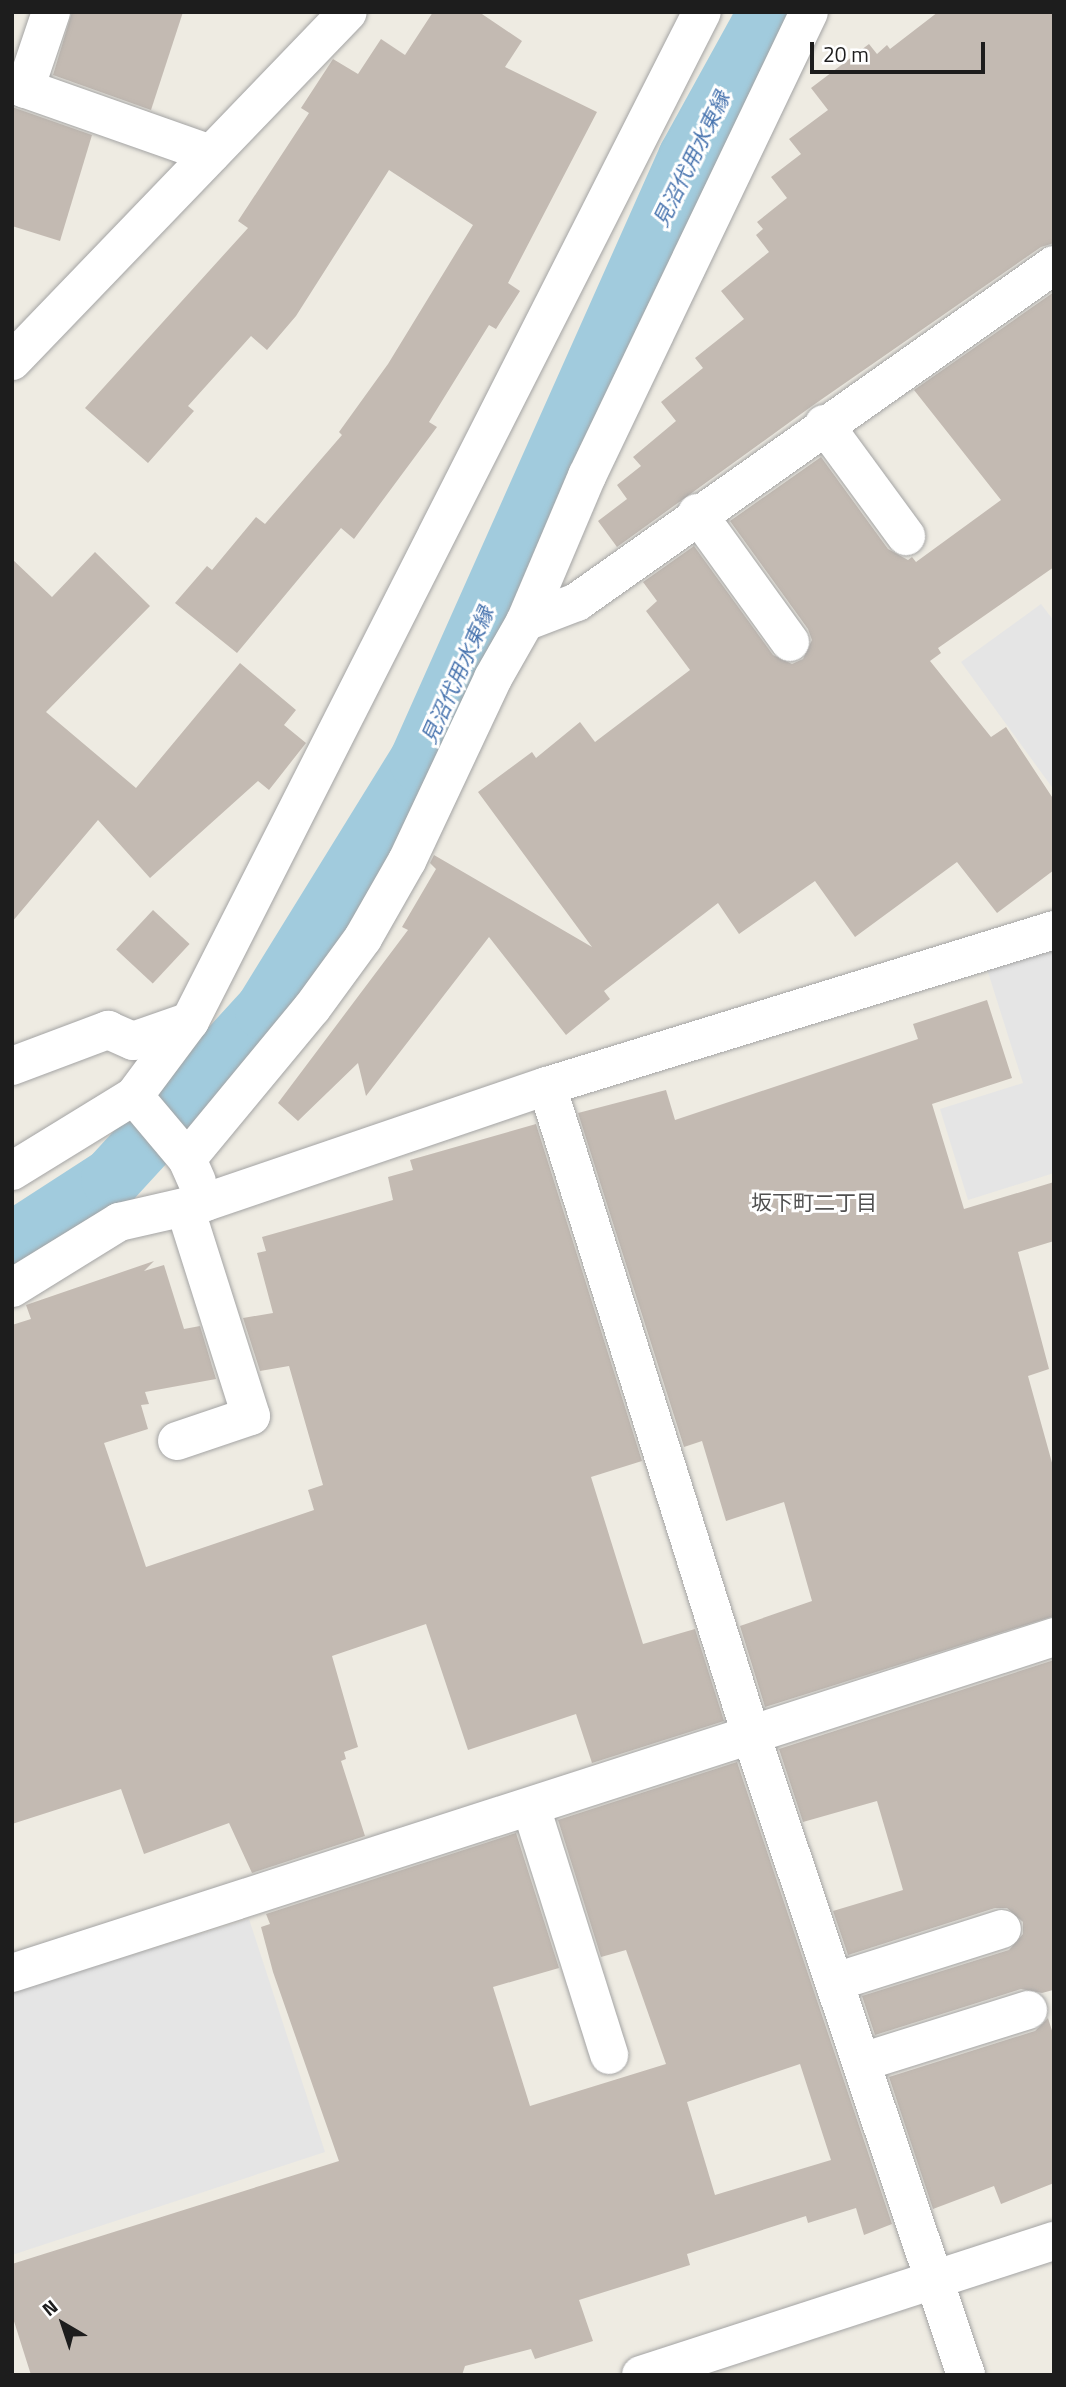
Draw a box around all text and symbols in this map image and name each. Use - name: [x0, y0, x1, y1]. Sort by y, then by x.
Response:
- scale bar: [814, 28, 989, 72]
- text: 20 m: [823, 38, 869, 70]
- water label: 見沼代用水東縁: [647, 87, 735, 231]
- water label: 見沼代用水東縁: [416, 603, 498, 747]
- district label: 坂下町二丁目: [751, 1189, 877, 1215]
- north arrow: [28, 2289, 98, 2359]
- text: N: [35, 2292, 64, 2323]

